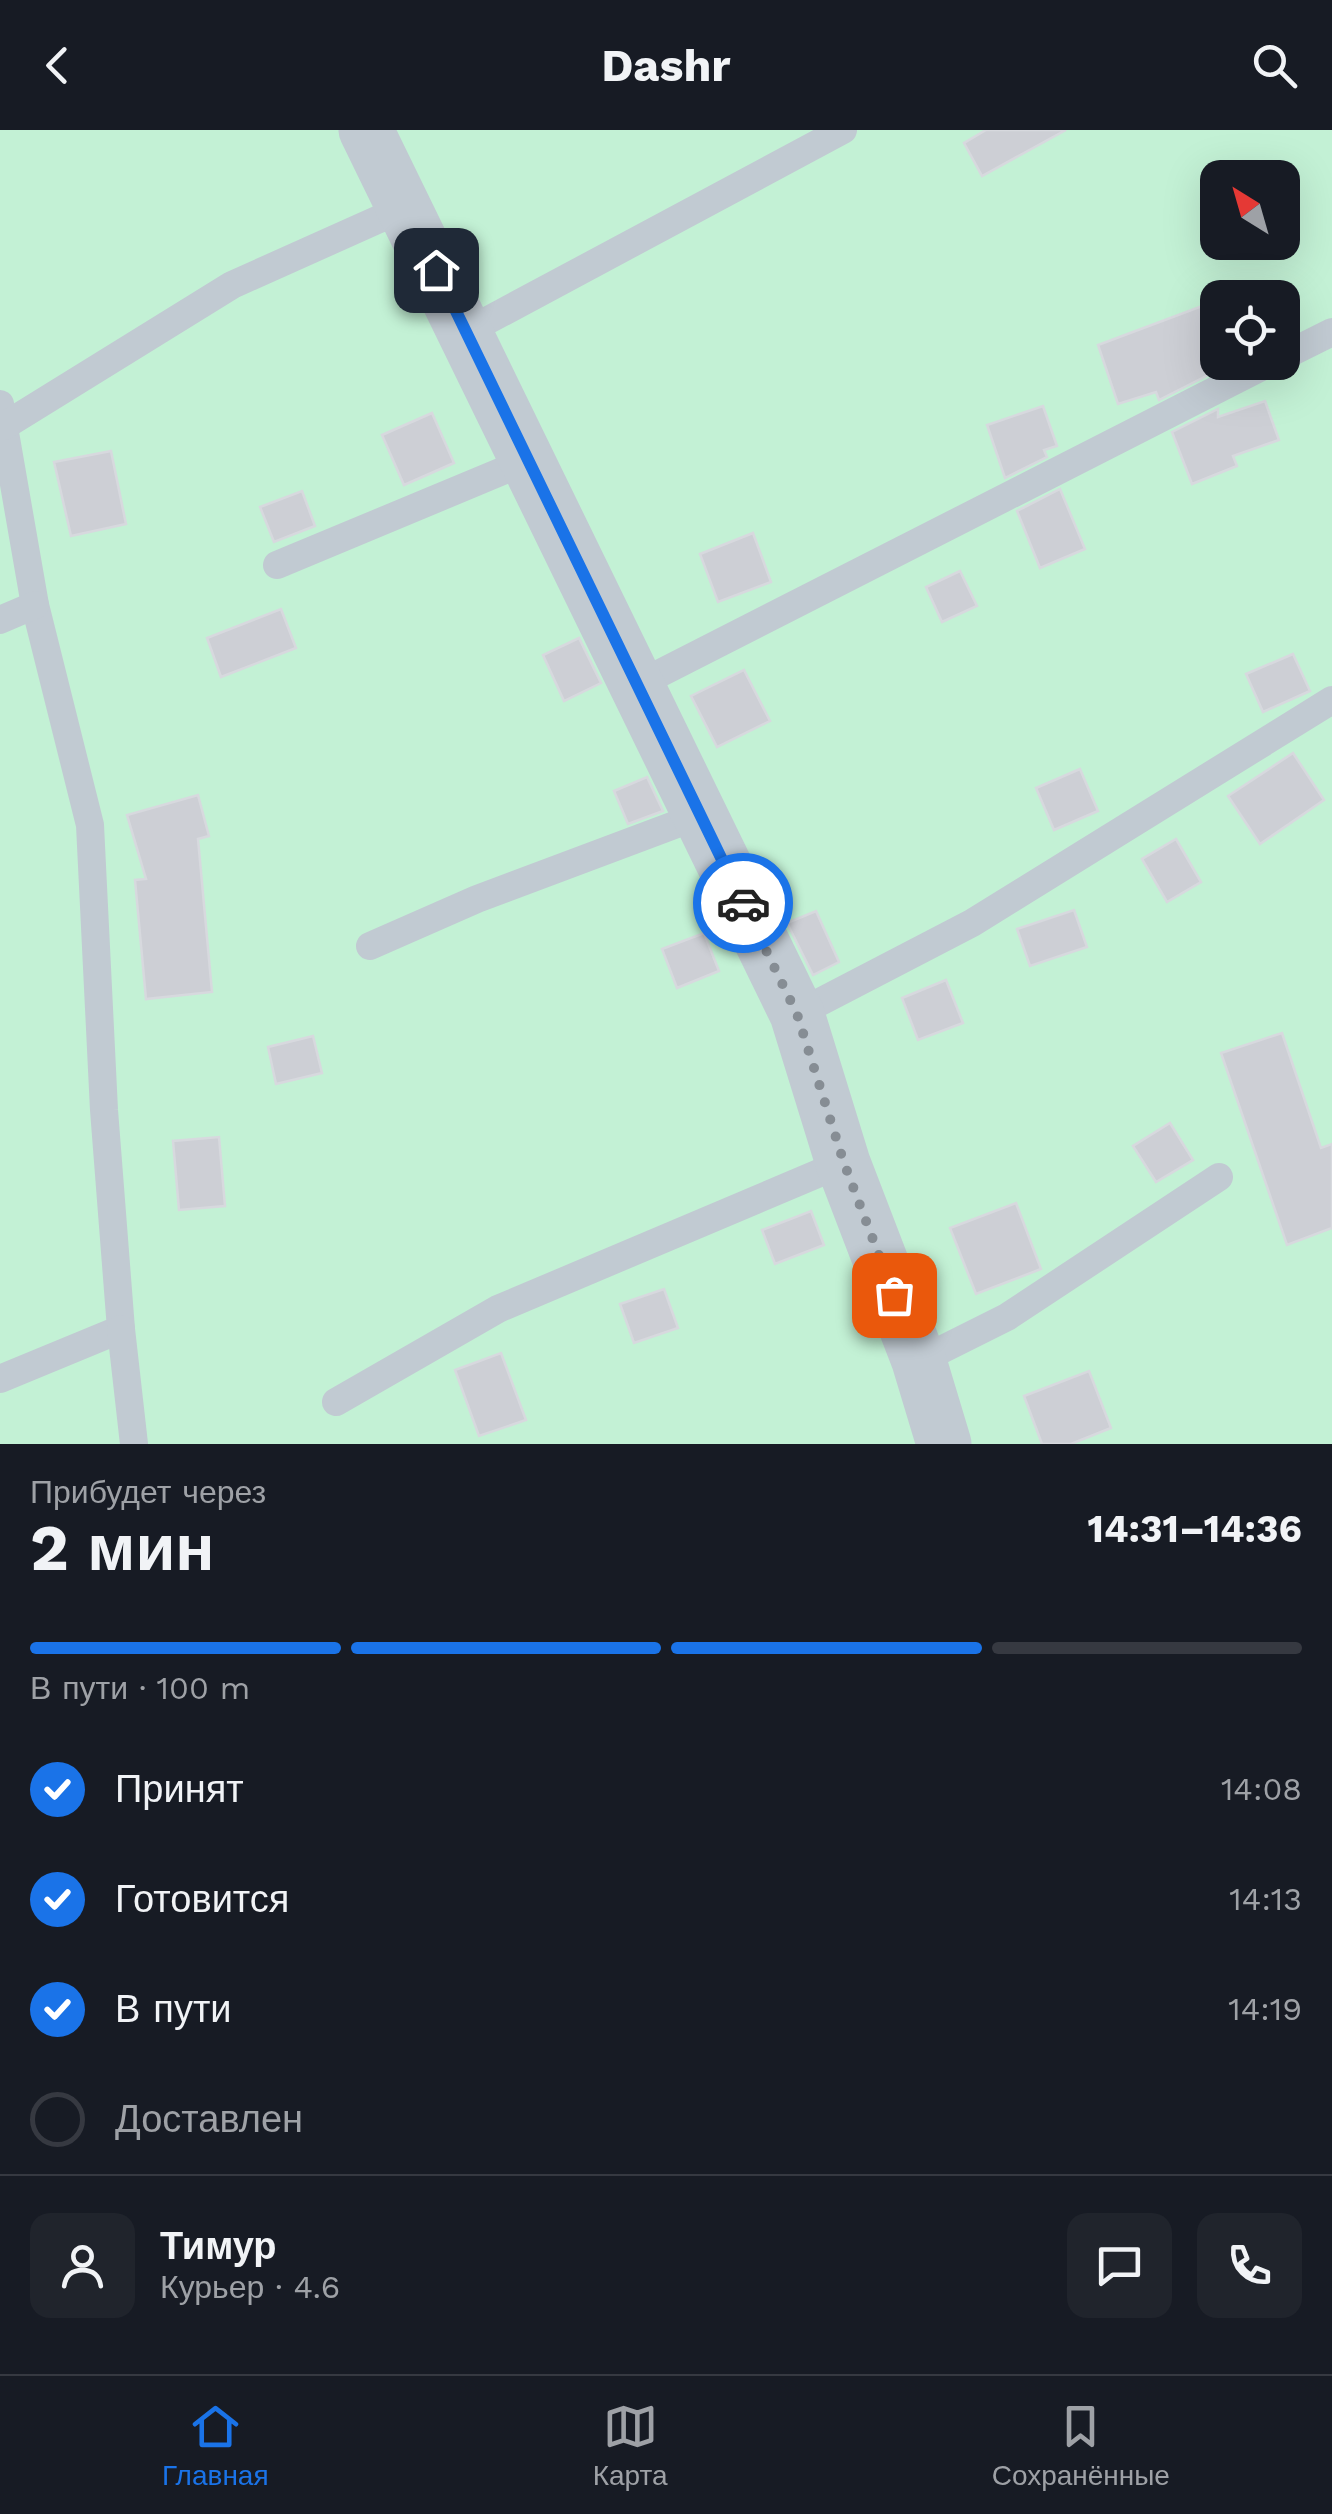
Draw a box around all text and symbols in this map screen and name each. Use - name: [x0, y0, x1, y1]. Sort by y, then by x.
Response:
- icon: back: [30, 38, 85, 93]
- icon: search: [1247, 38, 1302, 93]
- text: Dashr: [601, 39, 731, 92]
- north arrow: [1200, 160, 1300, 260]
- map controls: [1200, 160, 1300, 380]
- pin: [394, 228, 479, 313]
- icon: home: [409, 243, 464, 298]
- button: locate: [1200, 280, 1300, 380]
- courier: [693, 853, 793, 953]
- icon: car: [716, 876, 771, 931]
- pin: [852, 1253, 937, 1338]
- icon: bag: [867, 1268, 922, 1323]
- text: Прибудет через: [30, 1473, 266, 1511]
- text: 14:31–14:36: [1088, 1507, 1302, 1551]
- text: 2 мин: [30, 1510, 215, 1586]
- text: В пути · 100 m: [30, 1669, 250, 1707]
- icon: check: [30, 1762, 85, 1817]
- text: Принят: [115, 1767, 244, 1811]
- text: 14:08: [1221, 1770, 1302, 1808]
- icon: check: [30, 1872, 85, 1927]
- text: Готовится: [115, 1877, 289, 1921]
- text: 14:13: [1229, 1880, 1302, 1918]
- icon: check: [30, 1982, 85, 2037]
- text: В пути: [115, 1987, 232, 2031]
- text: 14:19: [1228, 1990, 1302, 2028]
- text: Доставлен: [115, 2097, 303, 2141]
- button: person: [30, 2213, 135, 2318]
- button: chat: [1067, 2213, 1172, 2318]
- button: phone: [1197, 2213, 1302, 2318]
- text: Тимур: [160, 2224, 277, 2268]
- text: Курьер · 4.6: [160, 2268, 340, 2306]
- tab: Главная: [162, 2399, 269, 2492]
- tab: Карта: [593, 2399, 668, 2492]
- tab: Сохранённые: [992, 2399, 1170, 2492]

